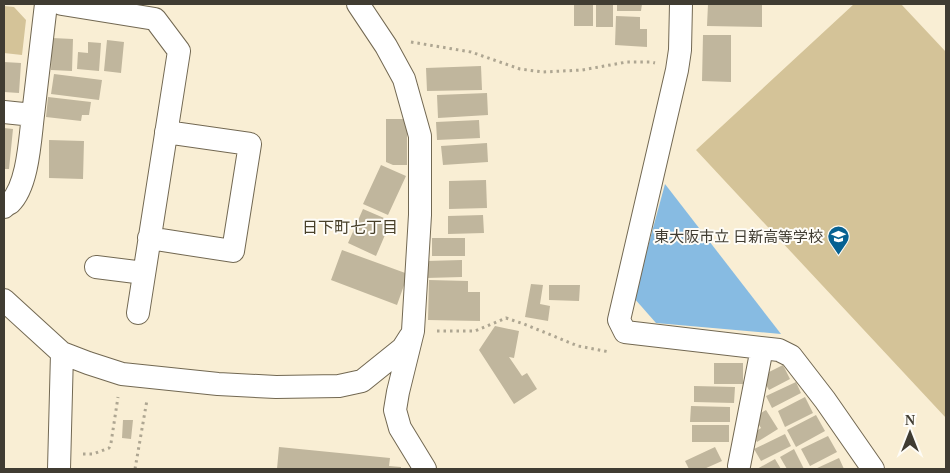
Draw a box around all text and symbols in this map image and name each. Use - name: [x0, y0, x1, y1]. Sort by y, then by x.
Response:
- district label: 日下町七丁目: [302, 219, 398, 236]
- school or university icon: 東大阪市立 日新高等学校: [827, 225, 851, 256]
- place label: 東大阪市立 日新高等学校: [654, 229, 823, 245]
- north arrow: [885, 408, 935, 458]
- text: N: [905, 413, 915, 428]

